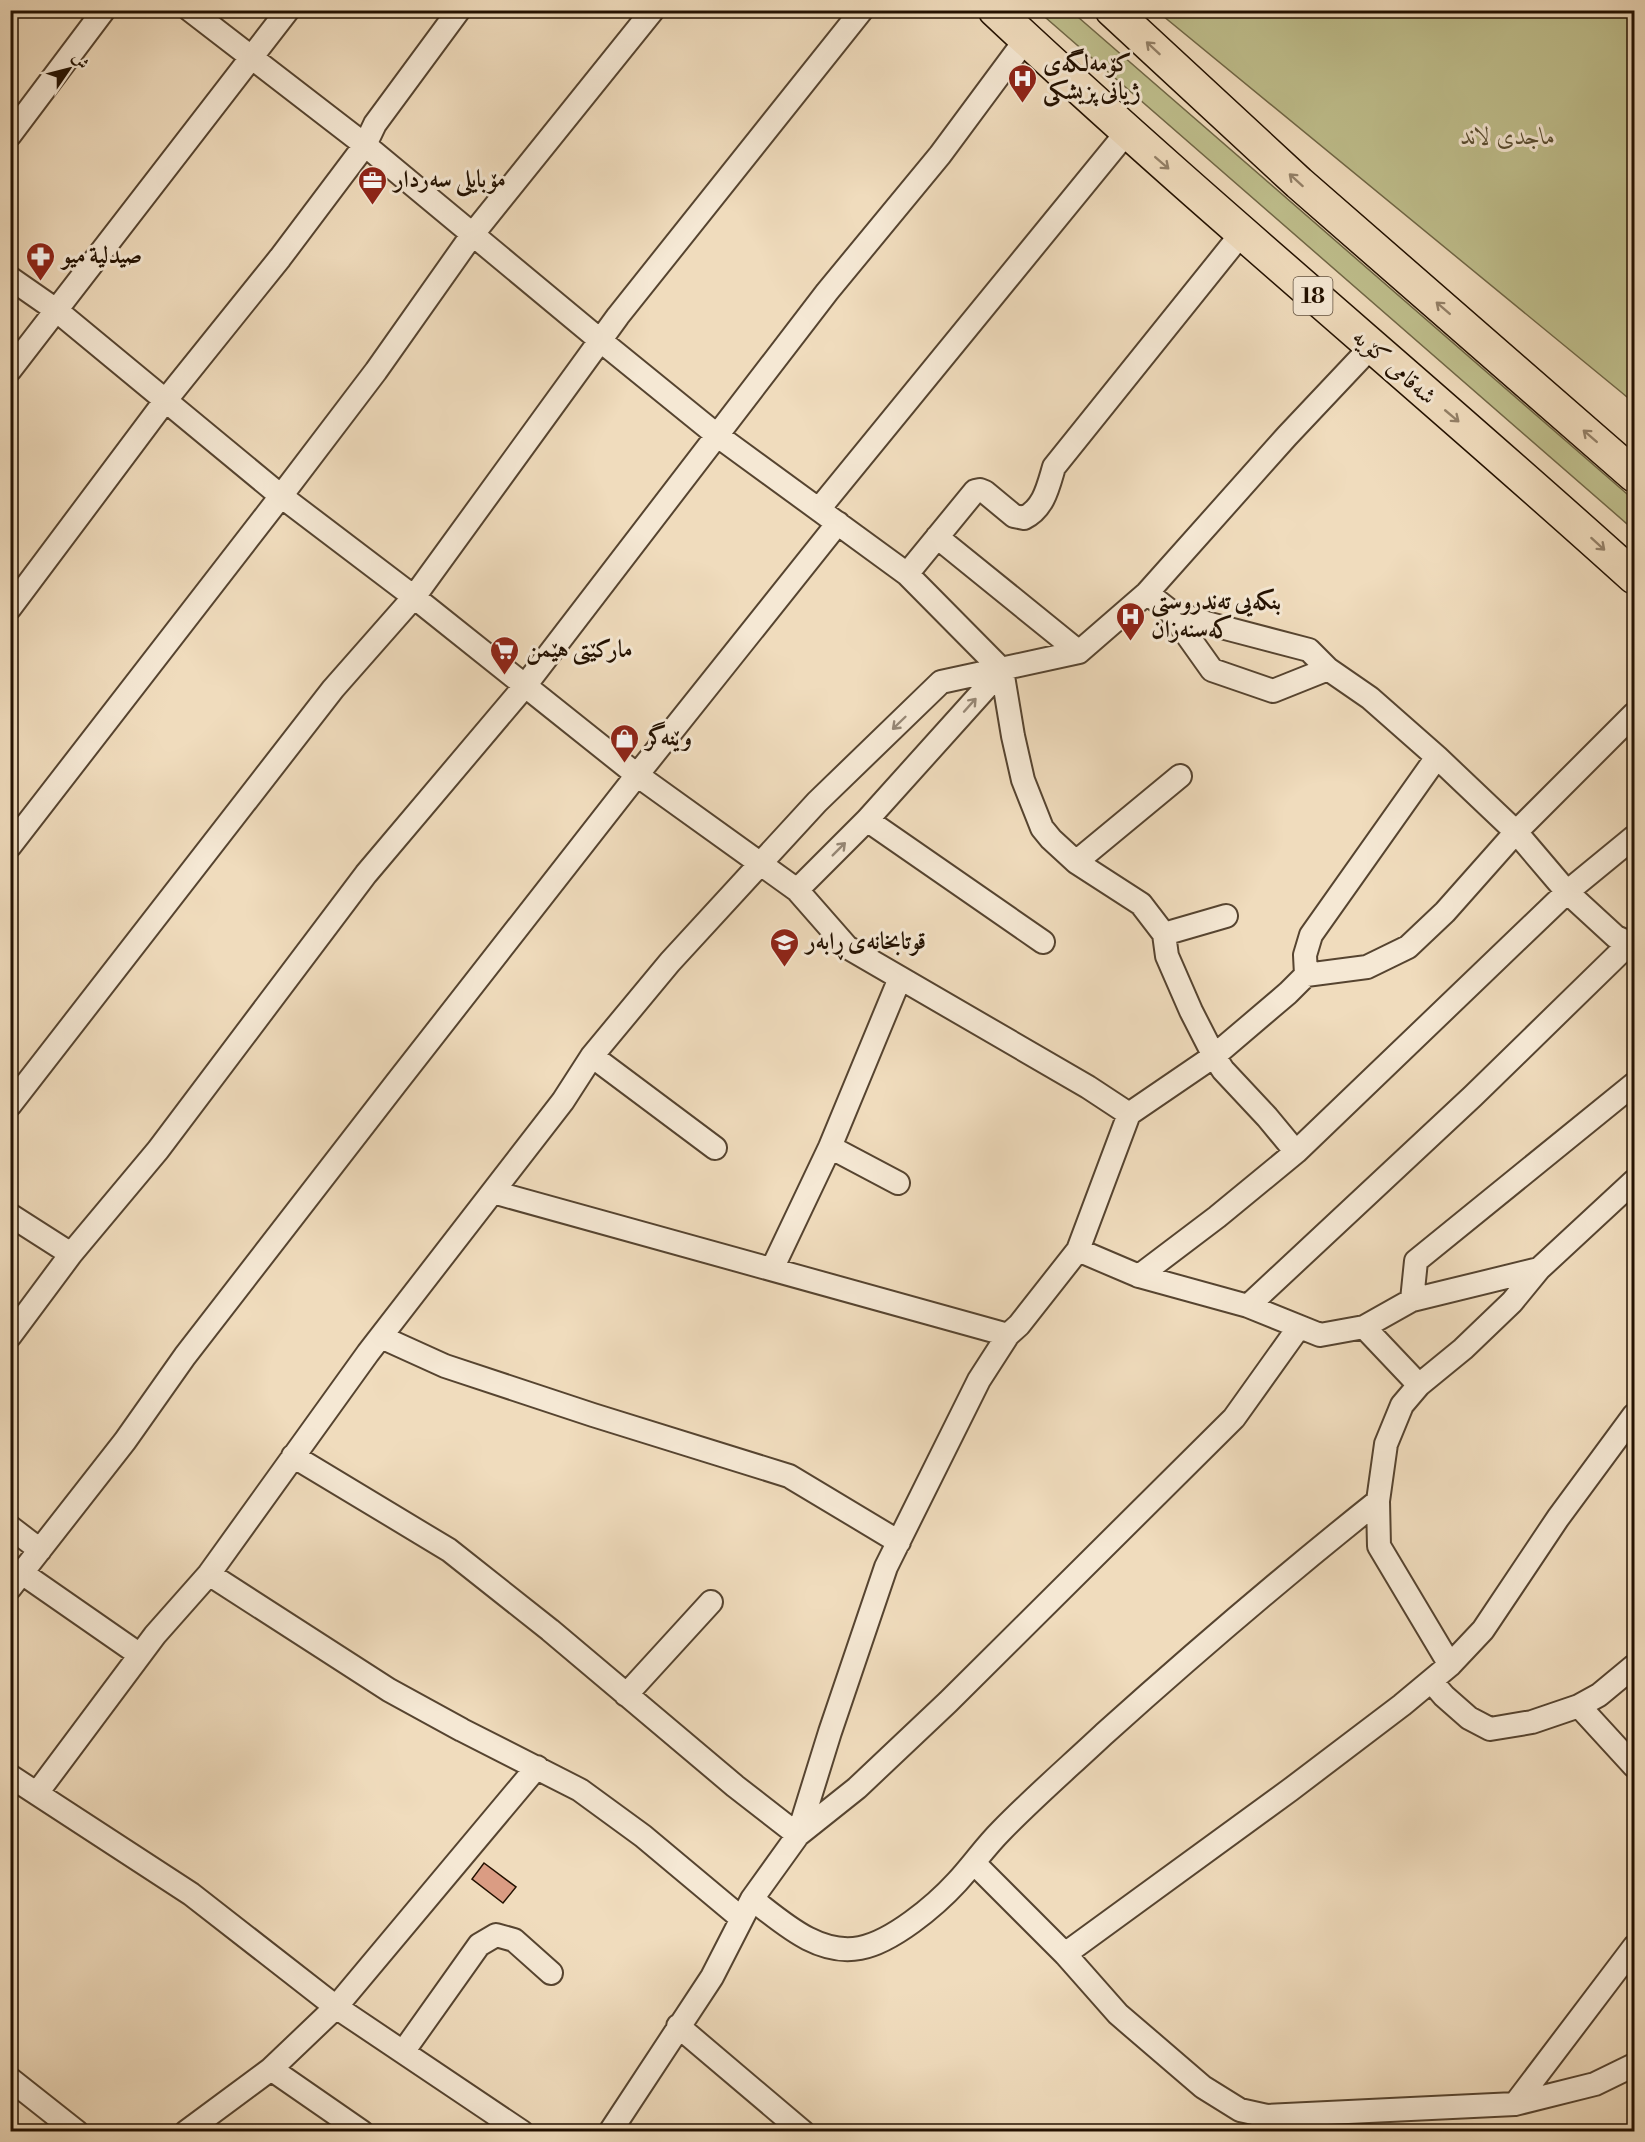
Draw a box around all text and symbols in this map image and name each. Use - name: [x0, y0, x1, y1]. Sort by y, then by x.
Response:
- north arrow: [39, 39, 99, 99]
- one-way arrow: [1146, 41, 1161, 55]
- place label: کۆمەلگەی ژیانی پزیشکی: [1043, 48, 1141, 107]
- text: ش: [68, 49, 93, 73]
- hospital icon: کۆمەلگەی ژیانی پزیشکی: [1006, 62, 1038, 104]
- park label: ماجدی لاند: [1461, 122, 1556, 152]
- one-way arrow: [1154, 156, 1169, 170]
- office icon: مۆبایلی سەردار: [357, 164, 389, 206]
- place label: مۆبایلی سەردار: [391, 165, 506, 198]
- one-way arrow: [1289, 173, 1304, 187]
- pharmacy icon: صيدلية ميو: [25, 240, 57, 282]
- place label: صيدلية ميو: [59, 241, 142, 271]
- road number: 18: [1294, 277, 1332, 315]
- one-way arrow: [1436, 301, 1451, 315]
- street label: شەقامی کۆیە: [1346, 322, 1442, 412]
- one-way arrow: [1444, 409, 1460, 422]
- one-way arrow: [1583, 429, 1598, 443]
- one-way arrow: [1591, 537, 1606, 551]
- place label: بنکەیی تەندروستی کەسنەزان: [1151, 587, 1281, 645]
- hospital icon: بنکەیی تەندروستی کەسنەزان: [1114, 600, 1146, 642]
- supermarket icon: مارکێتی هێمن: [489, 634, 521, 676]
- place label: مارکێتی هێمن: [526, 635, 632, 666]
- one-way arrow: [963, 698, 977, 713]
- one-way arrow: [891, 716, 906, 730]
- place label: وێنەگر: [643, 721, 692, 753]
- shop icon: وێنەگر: [609, 722, 641, 764]
- one-way arrow: [831, 842, 846, 856]
- school or university icon: قوتابخانەی ڕابەر: [769, 926, 801, 968]
- place label: قوتابخانەی ڕابەر: [803, 927, 926, 961]

